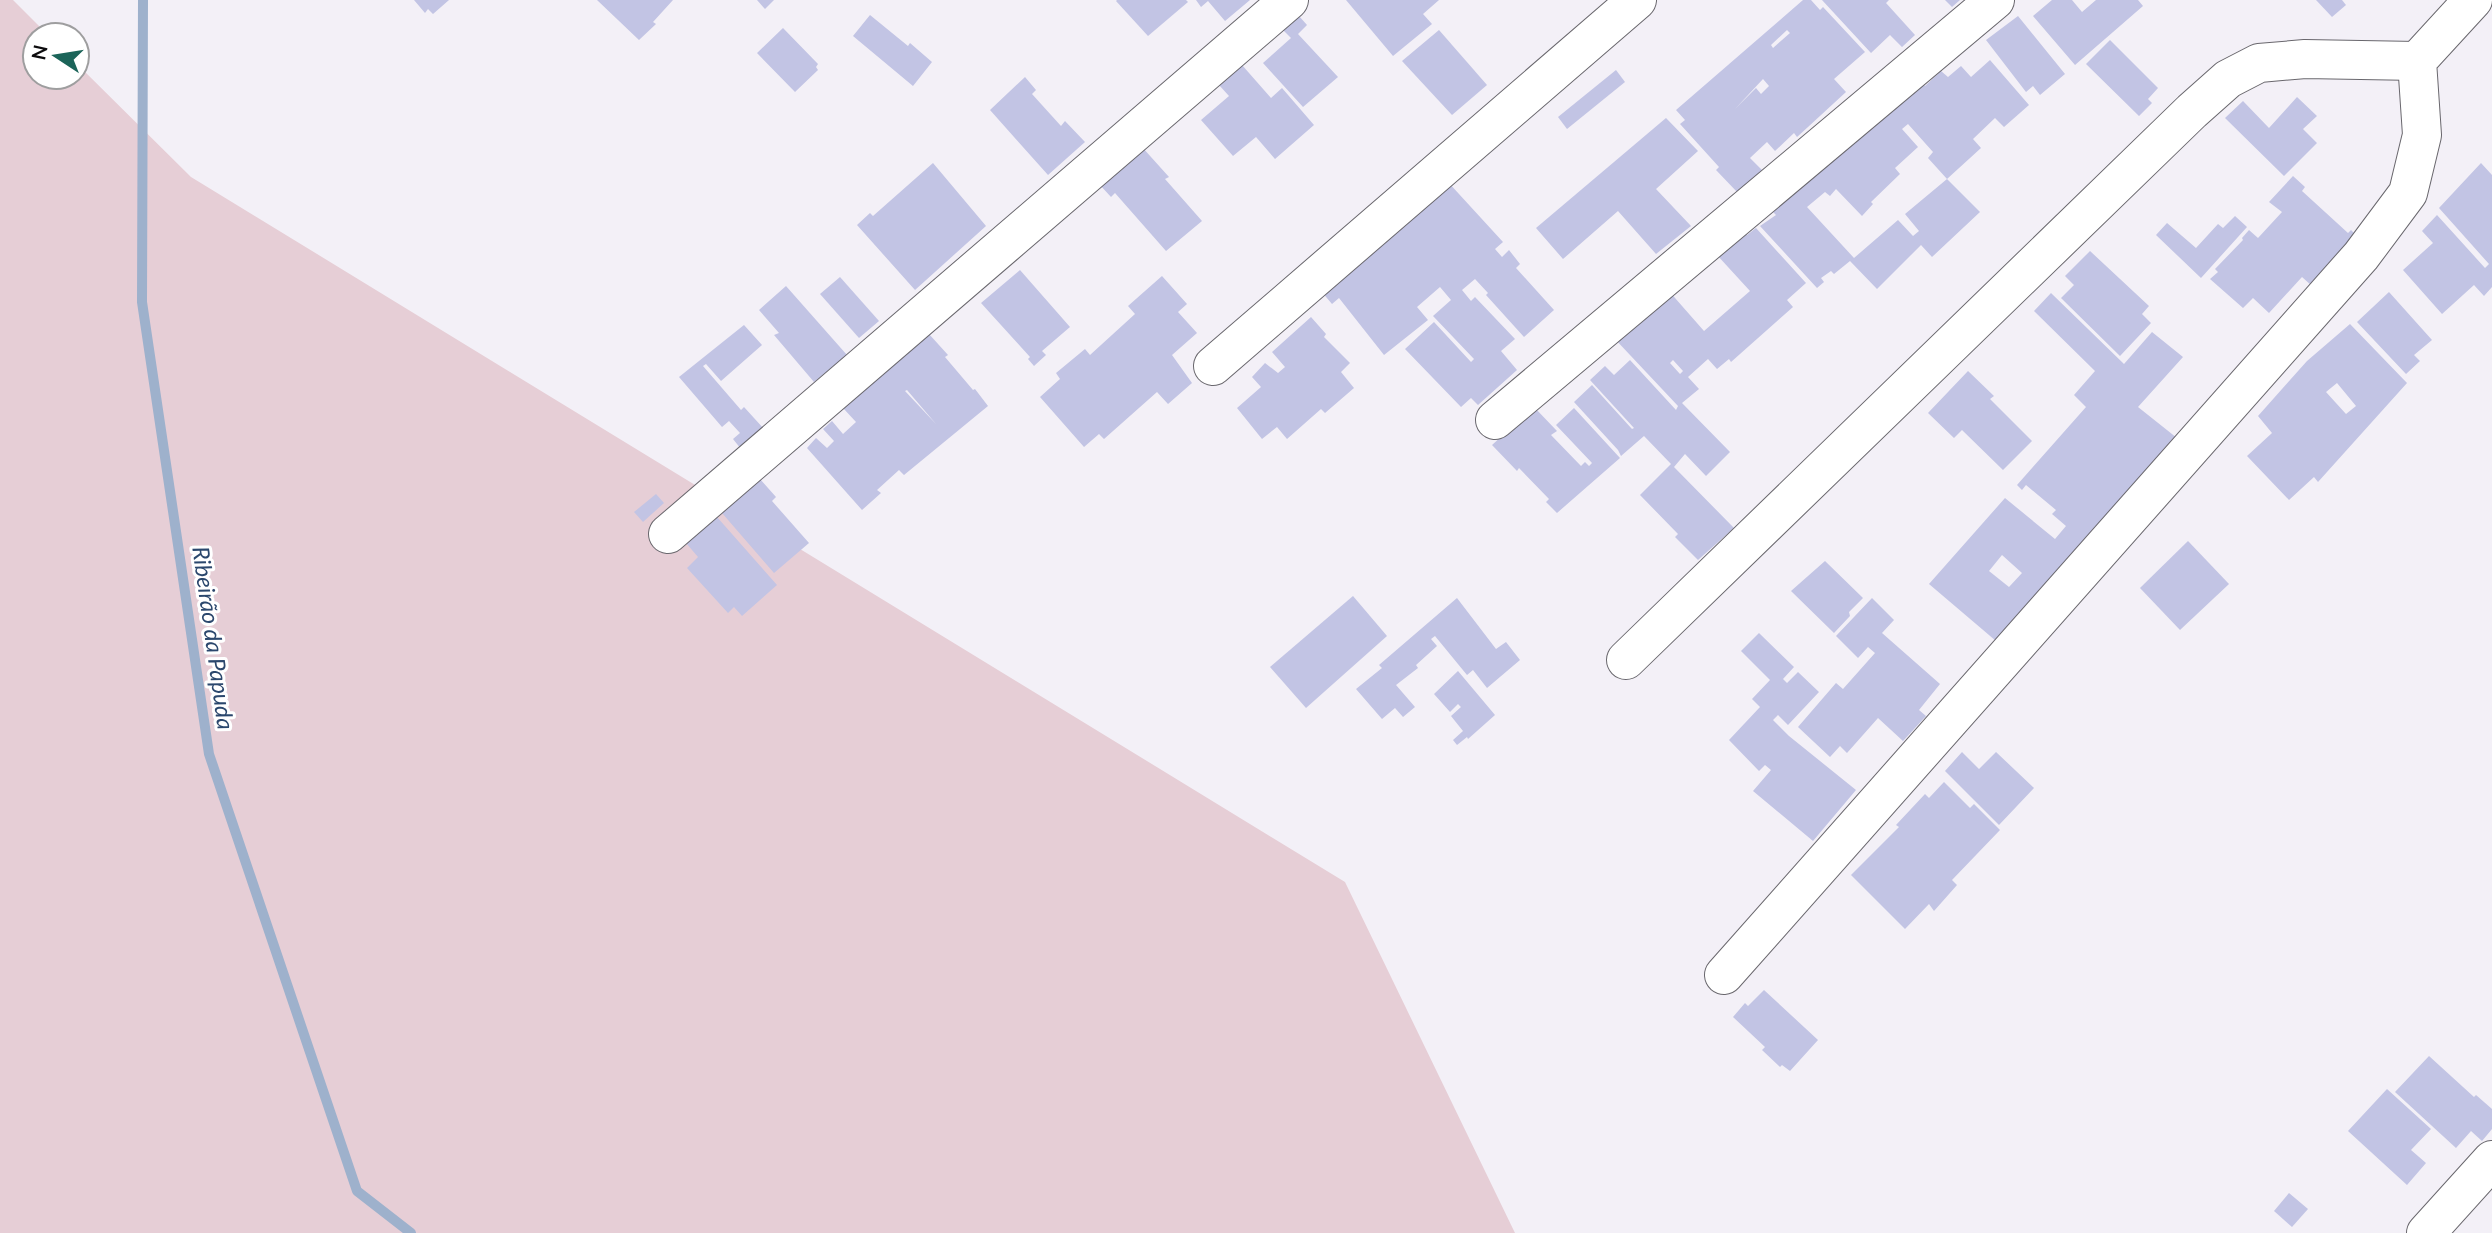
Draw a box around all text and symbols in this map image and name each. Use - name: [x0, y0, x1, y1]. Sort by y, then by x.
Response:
- north arrow: [21, 21, 91, 91]
- text: N: [26, 43, 52, 62]
- water label: Ribeirão da Papuda: [187, 544, 241, 731]

